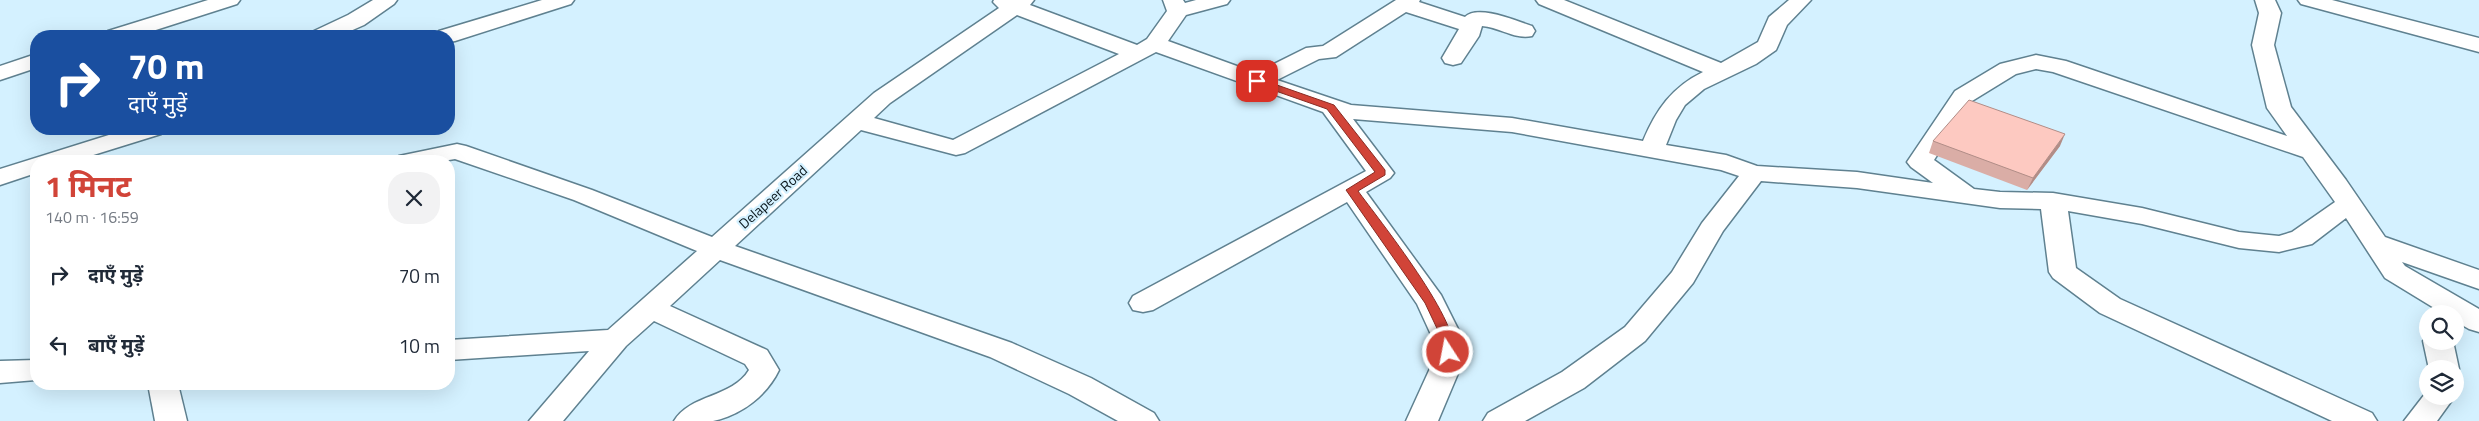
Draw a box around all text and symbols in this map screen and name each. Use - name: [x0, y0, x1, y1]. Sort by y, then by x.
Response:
- text: 70 m: [128, 39, 204, 93]
- icon: right: [45, 50, 110, 115]
- pin: [1236, 60, 1278, 102]
- icon: arrive: [1243, 67, 1271, 95]
- text: दाएँ मुड़ें: [128, 87, 187, 121]
- street label: Delapeer Road: [734, 160, 812, 233]
- text: 1 मिनट: [45, 163, 131, 209]
- button: close: [388, 172, 440, 224]
- text: 140 m · 16:59: [45, 205, 139, 229]
- text: दाएँ मुड़ें: [88, 260, 143, 289]
- icon: right: [45, 261, 73, 289]
- text: 70 m: [399, 261, 440, 290]
- map controls: [2419, 305, 2464, 405]
- button: search: [2419, 305, 2464, 350]
- position arrow: [1421, 325, 1473, 377]
- text: बाएँ मुड़ें: [88, 330, 144, 359]
- icon: left: [45, 331, 73, 359]
- text: 10 m: [399, 331, 440, 360]
- button: layers: [2419, 360, 2464, 405]

